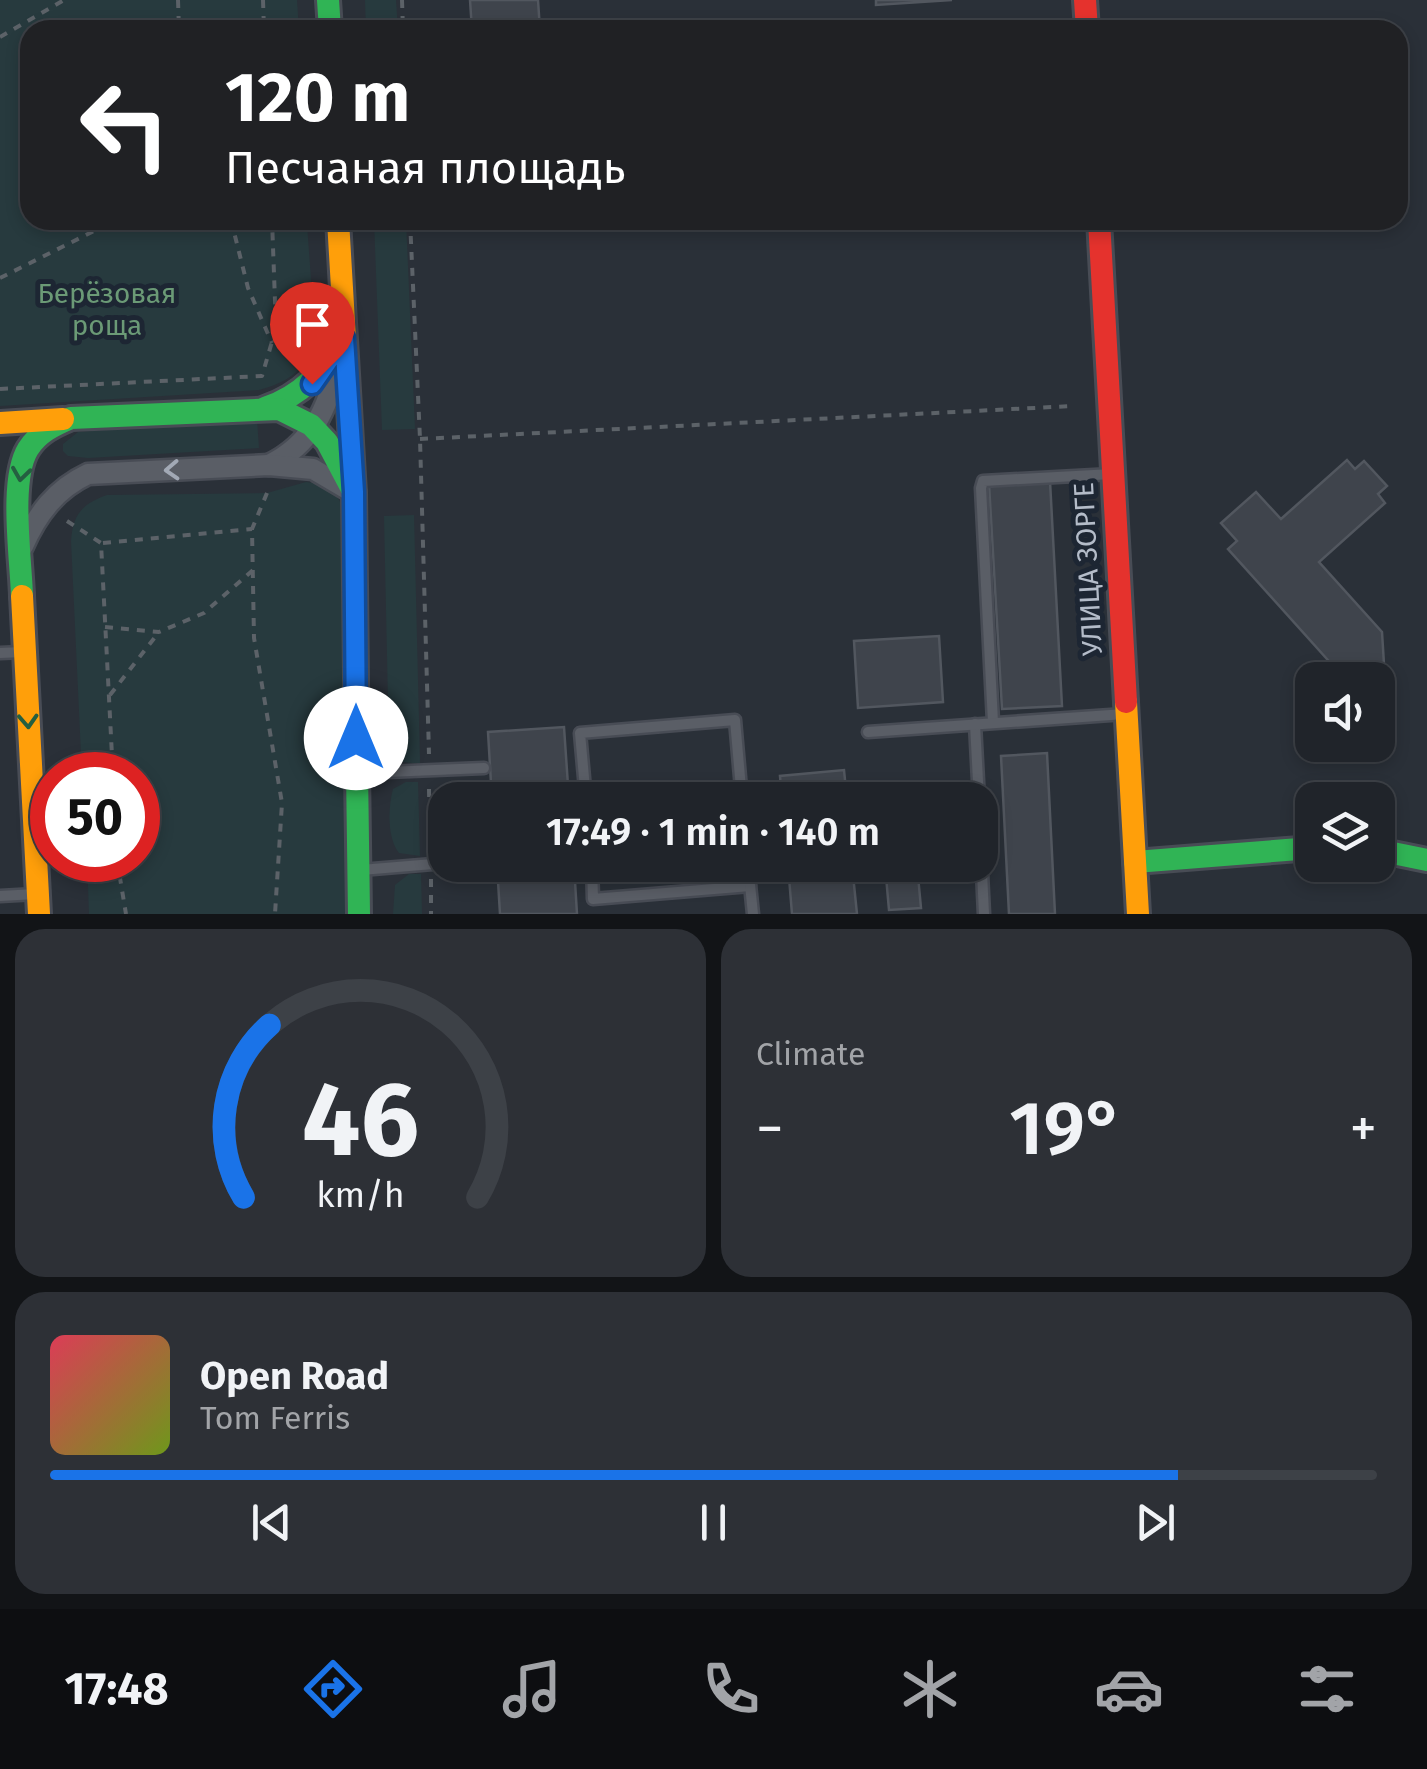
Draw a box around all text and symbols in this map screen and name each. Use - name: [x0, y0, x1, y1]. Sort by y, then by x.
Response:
- text: 120 m: [225, 56, 410, 140]
- icon: left: [60, 60, 190, 190]
- text: Песчаная площадь: [225, 141, 626, 195]
- park label: Берёзовая роща: [37, 277, 177, 342]
- pin: [270, 282, 355, 385]
- icon: arrive: [285, 297, 340, 352]
- one-way arrow: [163, 459, 179, 480]
- one-way arrow: [12, 466, 33, 482]
- street label: УЛИЦА ЗОРГЕ: [1067, 481, 1109, 657]
- map controls: [1295, 662, 1395, 882]
- button: sound: [1295, 662, 1395, 762]
- position arrow: [304, 686, 408, 790]
- one-way arrow: [17, 714, 38, 730]
- speed limit sign: 50: [30, 752, 160, 882]
- button: layers: [1295, 782, 1395, 882]
- text: 17:49 · 1 min · 140 m: [546, 809, 880, 855]
- text: Climate: [756, 1035, 865, 1073]
- text: 46: [302, 1058, 419, 1183]
- text: 19°: [1009, 1084, 1124, 1174]
- text: −: [756, 1096, 784, 1162]
- text: +: [1350, 1096, 1377, 1162]
- text: km/h: [316, 1174, 405, 1216]
- text: Open Road: [200, 1353, 389, 1399]
- text: Tom Ferris: [200, 1399, 350, 1437]
- icon: previous: [244, 1495, 299, 1550]
- icon: pause: [686, 1495, 741, 1550]
- icon: next: [1128, 1495, 1183, 1550]
- icon: directions: [298, 1654, 368, 1724]
- icon: music: [497, 1654, 567, 1724]
- icon: phone: [696, 1654, 766, 1724]
- icon: climate: [895, 1654, 965, 1724]
- icon: car: [1094, 1654, 1164, 1724]
- icon: filters: [1292, 1654, 1362, 1724]
- text: 17:48: [64, 1662, 169, 1716]

